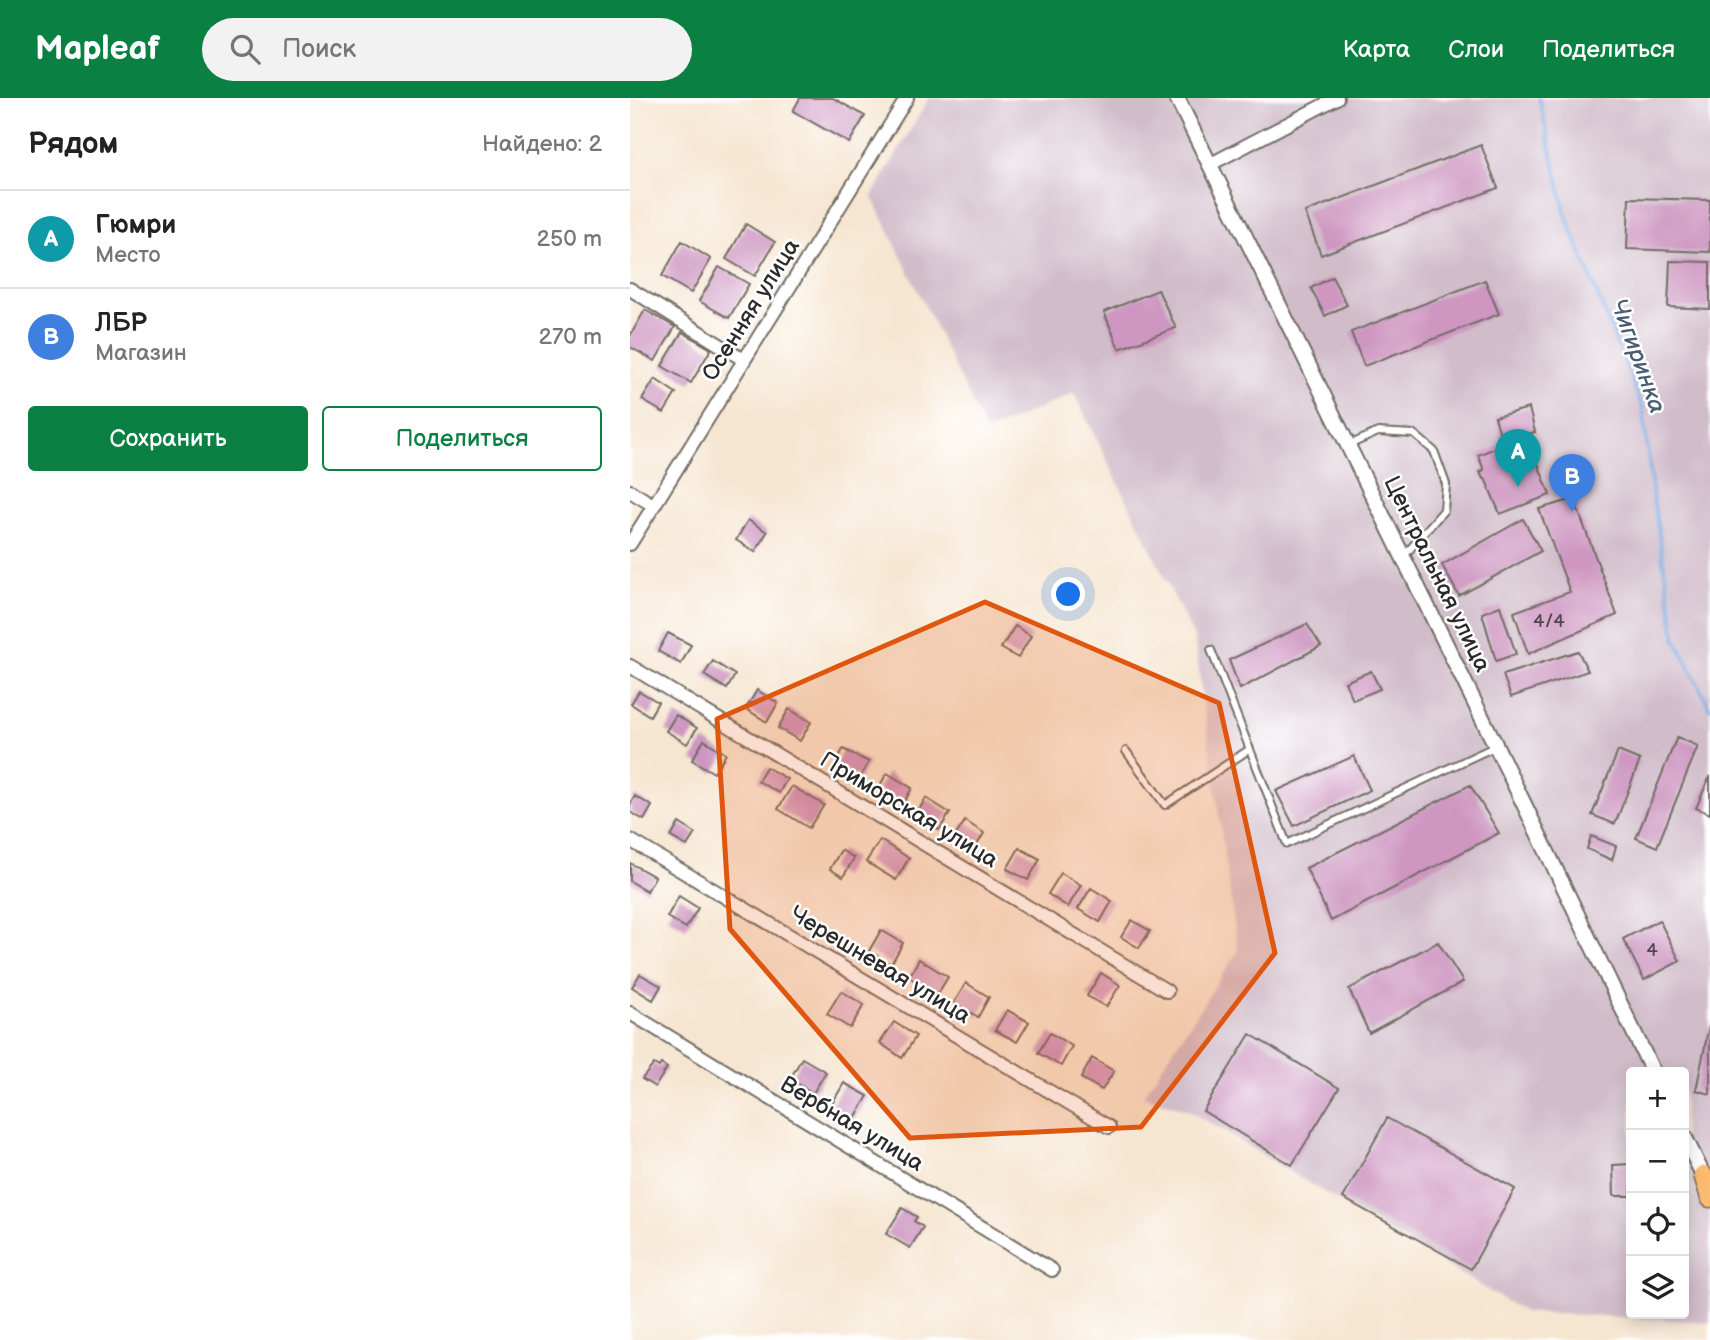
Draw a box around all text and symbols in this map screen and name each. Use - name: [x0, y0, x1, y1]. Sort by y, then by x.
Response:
- search box: [202, 18, 692, 81]
- text: Mapleaf: [35, 29, 160, 69]
- icon: search: [226, 30, 264, 68]
- text: Поиск: [282, 34, 356, 65]
- text: Карта: [1343, 35, 1410, 64]
- text: Слои: [1448, 35, 1504, 64]
- text: Поделиться: [1542, 35, 1675, 64]
- text: Рядом: [28, 126, 118, 162]
- text: Найдено: 2: [482, 130, 602, 158]
- text: Гюмри: [95, 210, 176, 241]
- text: A: [44, 225, 58, 253]
- text: 250 m: [536, 225, 602, 253]
- street label: Осенняя улица: [696, 234, 806, 386]
- text: Место: [95, 241, 161, 269]
- water label: Чигиринка: [1604, 295, 1672, 417]
- text: ЛБР: [95, 308, 147, 339]
- text: B: [43, 323, 59, 351]
- text: 270 m: [538, 323, 602, 351]
- text: Магазин: [95, 339, 187, 367]
- button: Сохранить: [28, 406, 308, 471]
- button: Поделиться: [322, 406, 602, 471]
- pin: A: [1495, 429, 1541, 487]
- pin: B: [1549, 454, 1595, 512]
- street label: Центральная улица: [1377, 472, 1497, 677]
- your location: [1051, 577, 1085, 611]
- house number: 4/4: [1533, 610, 1565, 633]
- street label: Приморская улица: [815, 746, 1003, 874]
- street label: Черешневая улица: [785, 900, 976, 1030]
- house number: 4: [1646, 939, 1658, 962]
- map controls: [1626, 1067, 1689, 1319]
- button: +: [1626, 1067, 1689, 1130]
- street label: Вербная улица: [775, 1070, 929, 1178]
- button: −: [1626, 1130, 1689, 1193]
- button: locate: [1626, 1193, 1689, 1256]
- button: layers: [1626, 1256, 1689, 1319]

